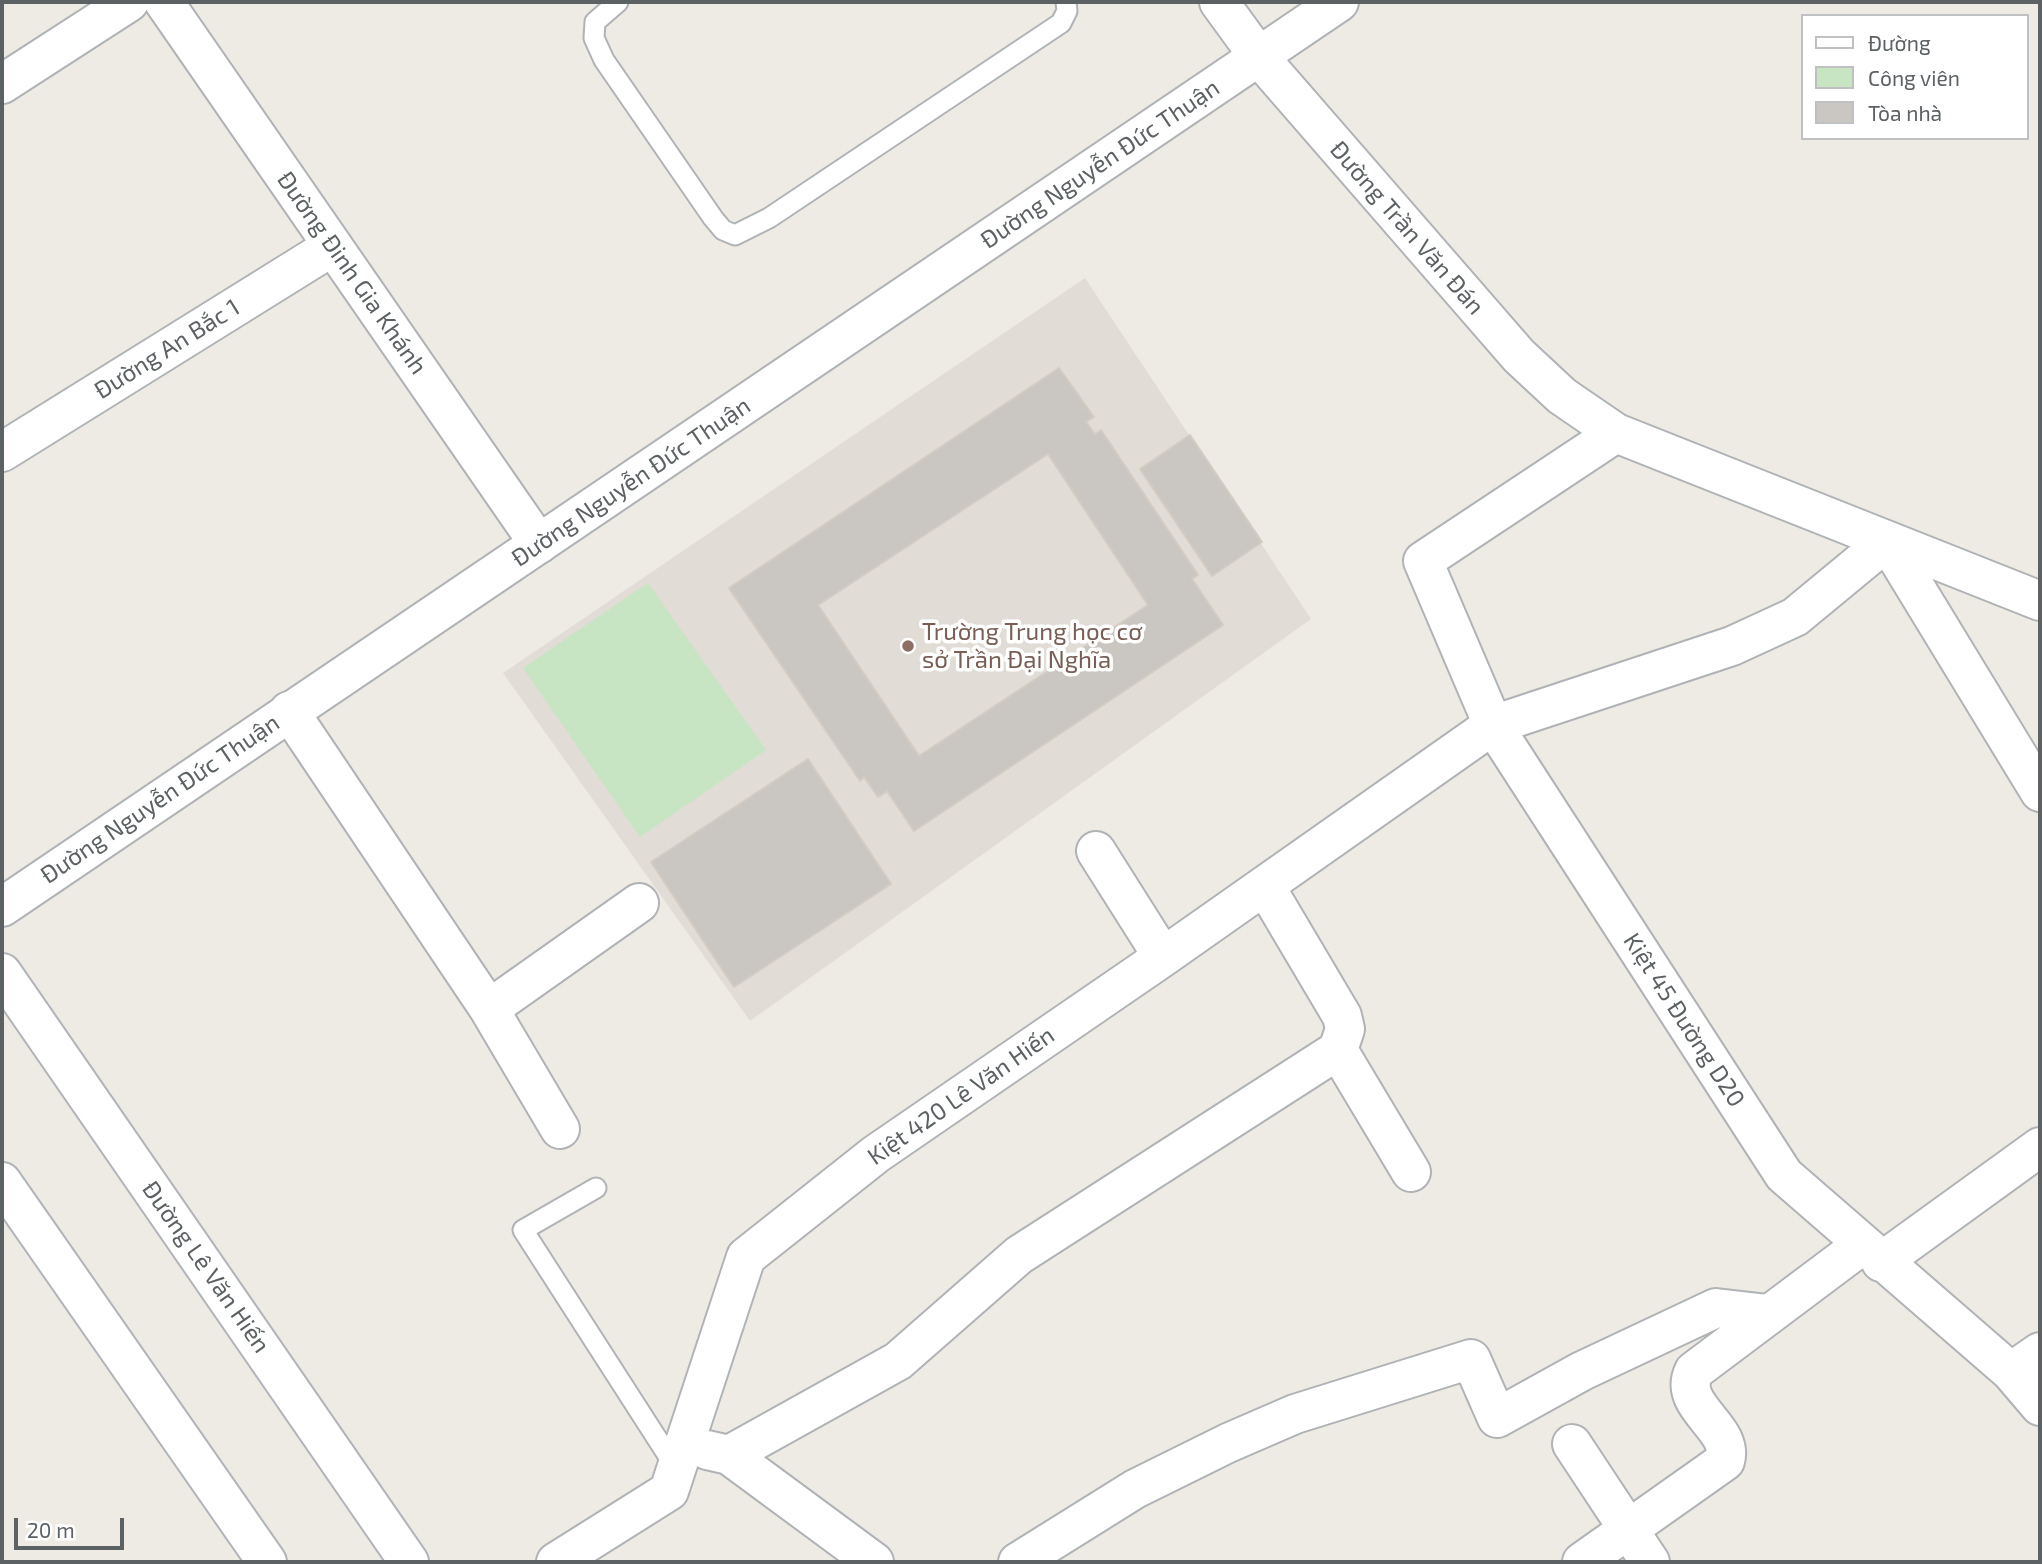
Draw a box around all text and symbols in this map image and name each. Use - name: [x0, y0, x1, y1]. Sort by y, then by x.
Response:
- legend: [1800, 14, 2028, 140]
- text: Đường: [1868, 30, 1931, 55]
- text: Công viên: [1868, 65, 1960, 90]
- street label: Đường Nguyễn Đức Thuận: [975, 73, 1225, 255]
- text: Tòa nhà: [1868, 100, 1942, 125]
- street label: Đường Trần Văn Đán: [1324, 135, 1490, 321]
- street label: Đường Đinh Gia Khánh: [271, 166, 433, 380]
- street label: Đường An Bắc 1: [89, 293, 245, 405]
- street label: Đường Nguyễn Đức Thuận: [506, 391, 756, 573]
- place label: Trường Trung học cơ sở Trần Đại Nghĩa: [922, 618, 1142, 674]
- marker: Trường Trung học cơ sở Trần Đại Nghĩa: [900, 638, 916, 654]
- street label: Đường Nguyễn Đức Thuận: [35, 708, 285, 890]
- street label: Kiệt 45 Đường D20: [1617, 928, 1751, 1112]
- street label: Kiệt 420 Lê Văn Hiến: [862, 1021, 1060, 1171]
- street label: Đường Lê Văn Hiến: [136, 1176, 276, 1358]
- scale bar: [18, 1504, 128, 1548]
- text: 20 m: [27, 1517, 75, 1542]

